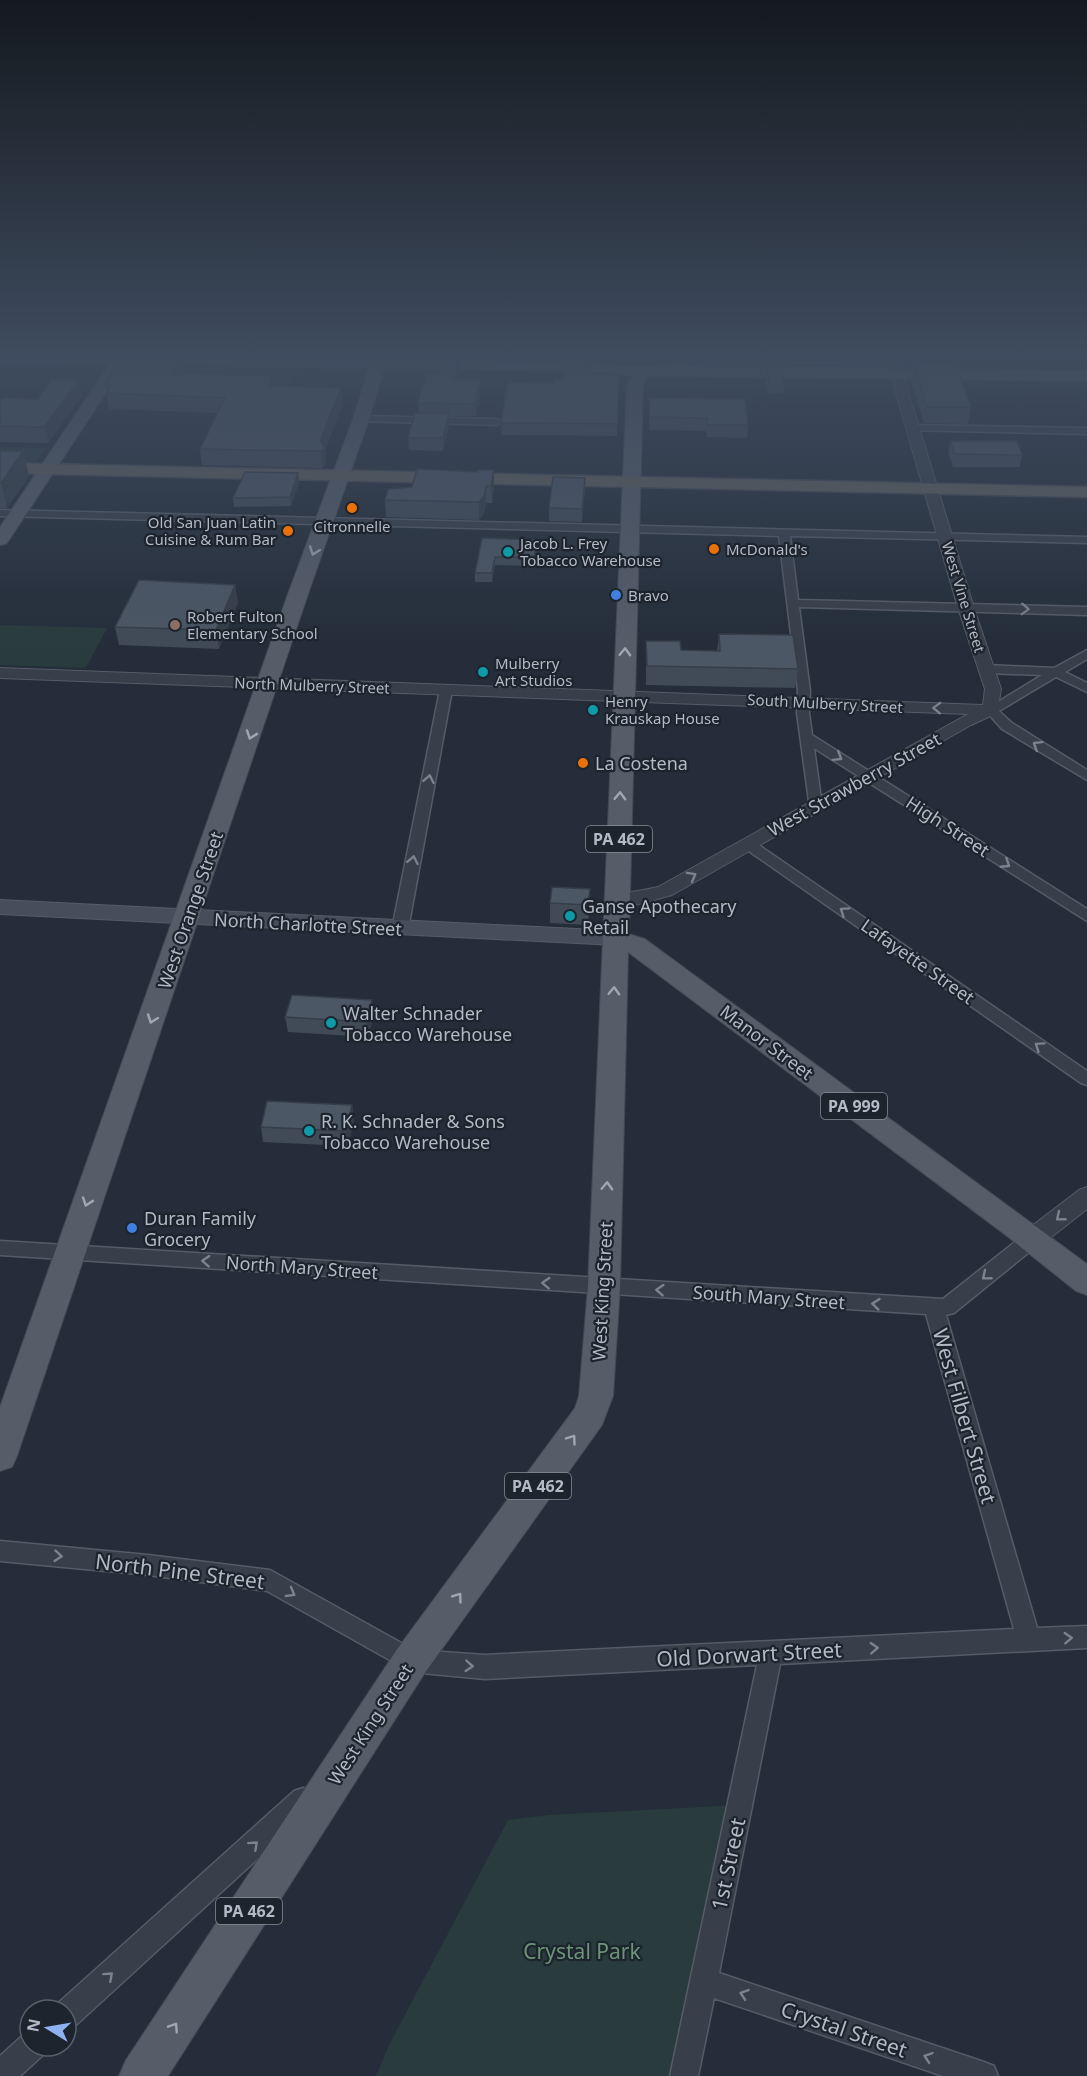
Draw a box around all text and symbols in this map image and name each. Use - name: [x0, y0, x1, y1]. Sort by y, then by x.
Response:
- marker: Citronnelle: [345, 501, 359, 515]
- place label: Old San Juan Latin Cuisine & Rum Bar: [145, 512, 276, 549]
- place label: Citronnelle: [314, 516, 390, 536]
- marker: Old San Juan Latin Cuisine & Rum Bar: [281, 524, 295, 538]
- place label: Jacob L. Frey Tobacco Warehouse: [518, 533, 661, 570]
- place label: McDonald's: [726, 539, 808, 559]
- street label: West Vine Street: [938, 539, 991, 655]
- marker: McDonald's: [707, 542, 721, 556]
- one-way arrow: [308, 545, 321, 556]
- marker: Jacob L. Frey Tobacco Warehouse: [501, 545, 515, 559]
- place label: Bravo: [628, 585, 669, 605]
- marker: Bravo: [609, 588, 623, 602]
- one-way arrow: [1020, 603, 1029, 616]
- place label: Robert Fulton Elementary School: [187, 606, 318, 643]
- marker: Robert Fulton Elementary School: [168, 618, 182, 632]
- one-way arrow: [619, 647, 631, 656]
- place label: Mulberry Art Studios: [495, 653, 572, 690]
- marker: Mulberry Art Studios: [476, 665, 490, 679]
- street label: North Mulberry Street: [234, 672, 391, 698]
- street label: South Mulberry Street: [747, 689, 904, 717]
- place label: Henry Krauskap House: [605, 691, 720, 728]
- one-way arrow: [932, 702, 941, 715]
- marker: Henry Krauskap House: [586, 703, 600, 717]
- street label: West Strawberry Street: [763, 726, 945, 842]
- one-way arrow: [245, 729, 258, 740]
- one-way arrow: [1033, 742, 1044, 753]
- one-way arrow: [832, 749, 842, 761]
- place label: La Costena: [595, 751, 688, 775]
- marker: La Costena: [576, 756, 590, 770]
- one-way arrow: [422, 774, 435, 784]
- street label: High Street: [902, 790, 995, 862]
- one-way arrow: [614, 791, 627, 800]
- road number: PA 462: [586, 826, 652, 852]
- street label: West Orange Street: [152, 828, 228, 992]
- one-way arrow: [406, 855, 419, 865]
- one-way arrow: [1000, 856, 1010, 868]
- one-way arrow: [686, 871, 696, 883]
- place label: Ganse Apothecary Retail: [582, 894, 737, 939]
- street label: North Charlotte Street: [214, 907, 403, 941]
- one-way arrow: [840, 907, 851, 918]
- marker: Ganse Apothecary Retail: [563, 909, 577, 923]
- street label: Lafayette Street: [857, 913, 980, 1009]
- one-way arrow: [607, 987, 620, 996]
- street label: Manor Street: [716, 999, 819, 1085]
- place label: Walter Schnader Tobacco Warehouse: [343, 1001, 512, 1046]
- one-way arrow: [146, 1013, 159, 1023]
- marker: Walter Schnader Tobacco Warehouse: [324, 1016, 338, 1030]
- one-way arrow: [1035, 1042, 1046, 1053]
- road number: PA 999: [821, 1093, 887, 1119]
- place label: R. K. Schnader & Sons Tobacco Warehouse: [321, 1109, 505, 1154]
- marker: R. K. Schnader & Sons Tobacco Warehouse: [302, 1124, 316, 1138]
- one-way arrow: [601, 1181, 614, 1190]
- one-way arrow: [81, 1196, 94, 1207]
- place label: Duran Family Grocery: [144, 1206, 257, 1251]
- one-way arrow: [1055, 1210, 1066, 1221]
- street label: West King Street: [586, 1220, 618, 1361]
- marker: Duran Family Grocery: [125, 1221, 139, 1235]
- street label: North Mary Street: [225, 1250, 379, 1284]
- one-way arrow: [202, 1254, 211, 1267]
- one-way arrow: [982, 1268, 993, 1279]
- one-way arrow: [541, 1277, 550, 1290]
- street label: South Mary Street: [692, 1280, 846, 1314]
- one-way arrow: [656, 1284, 665, 1297]
- one-way arrow: [871, 1298, 881, 1311]
- street label: West Filbert Street: [927, 1325, 1004, 1507]
- one-way arrow: [565, 1435, 576, 1446]
- road number: PA 462: [505, 1473, 571, 1499]
- street label: North Pine Street: [94, 1547, 267, 1595]
- one-way arrow: [54, 1549, 63, 1562]
- one-way arrow: [285, 1586, 295, 1597]
- one-way arrow: [450, 1592, 461, 1603]
- one-way arrow: [1064, 1632, 1073, 1645]
- street label: Old Dorwart Street: [656, 1635, 843, 1673]
- one-way arrow: [869, 1641, 878, 1654]
- street label: West King Street: [322, 1659, 418, 1789]
- one-way arrow: [465, 1659, 474, 1672]
- street label: 1st Street: [705, 1815, 752, 1913]
- one-way arrow: [247, 1841, 258, 1852]
- road number: PA 462: [216, 1898, 282, 1924]
- park label: Crystal Park: [523, 1937, 641, 1965]
- one-way arrow: [103, 1972, 113, 1983]
- one-way arrow: [739, 1989, 750, 2002]
- street label: Crystal Street: [777, 1994, 911, 2064]
- north arrow: [18, 1998, 78, 2058]
- text: N: [21, 2017, 45, 2034]
- one-way arrow: [167, 2023, 179, 2033]
- one-way arrow: [923, 2052, 934, 2065]

